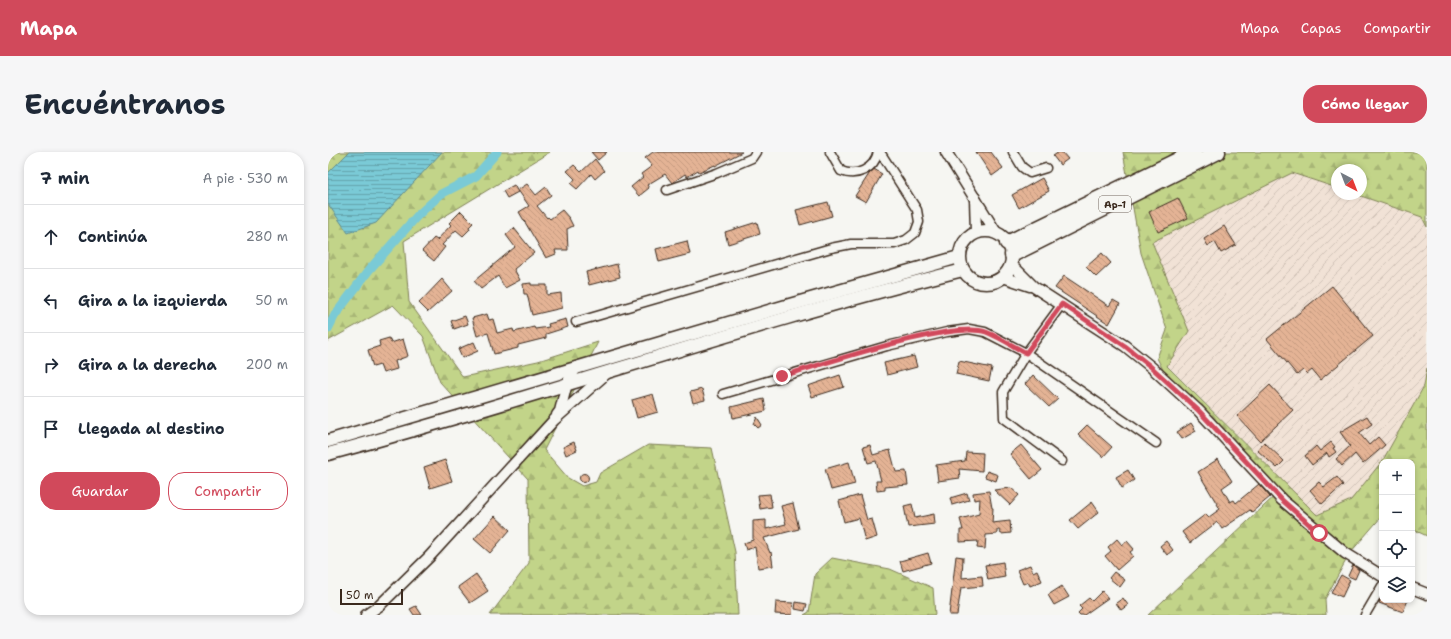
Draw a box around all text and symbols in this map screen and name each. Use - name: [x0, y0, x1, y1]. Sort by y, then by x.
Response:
- text: Mapa: [20, 16, 77, 41]
- text: Mapa: [1240, 19, 1279, 37]
- text: Capas: [1301, 19, 1342, 37]
- text: Compartir: [1364, 19, 1431, 37]
- text: Encuéntranos: [24, 85, 226, 123]
- button: Cómo llegar: [1303, 85, 1427, 123]
- north arrow: [1331, 164, 1367, 200]
- text: 7 min: [40, 167, 90, 189]
- text: A pie · 530 m: [203, 170, 288, 187]
- road number: Ap-1: [1099, 196, 1131, 212]
- icon: ahead: [40, 226, 62, 248]
- text: Continúa: [78, 227, 147, 247]
- text: 280 m: [246, 228, 288, 245]
- icon: left: [40, 290, 62, 312]
- text: Gira a la izquierda: [78, 291, 227, 311]
- text: 50 m: [255, 292, 288, 309]
- icon: right: [40, 354, 62, 376]
- text: Gira a la derecha: [78, 355, 217, 375]
- text: 200 m: [246, 356, 288, 373]
- route end: [773, 367, 791, 385]
- icon: arrive: [40, 418, 62, 440]
- text: Llegada al destino: [78, 419, 225, 439]
- map controls: [1379, 459, 1415, 603]
- button: +: [1379, 459, 1415, 495]
- button: Guardar: [40, 472, 160, 510]
- button: Compartir: [168, 472, 288, 510]
- button: −: [1379, 495, 1415, 531]
- route start: [1310, 524, 1328, 542]
- button: locate: [1379, 531, 1415, 567]
- button: layers: [1379, 567, 1415, 603]
- scale bar: [340, 587, 403, 606]
- text: 50 m: [346, 588, 374, 603]

